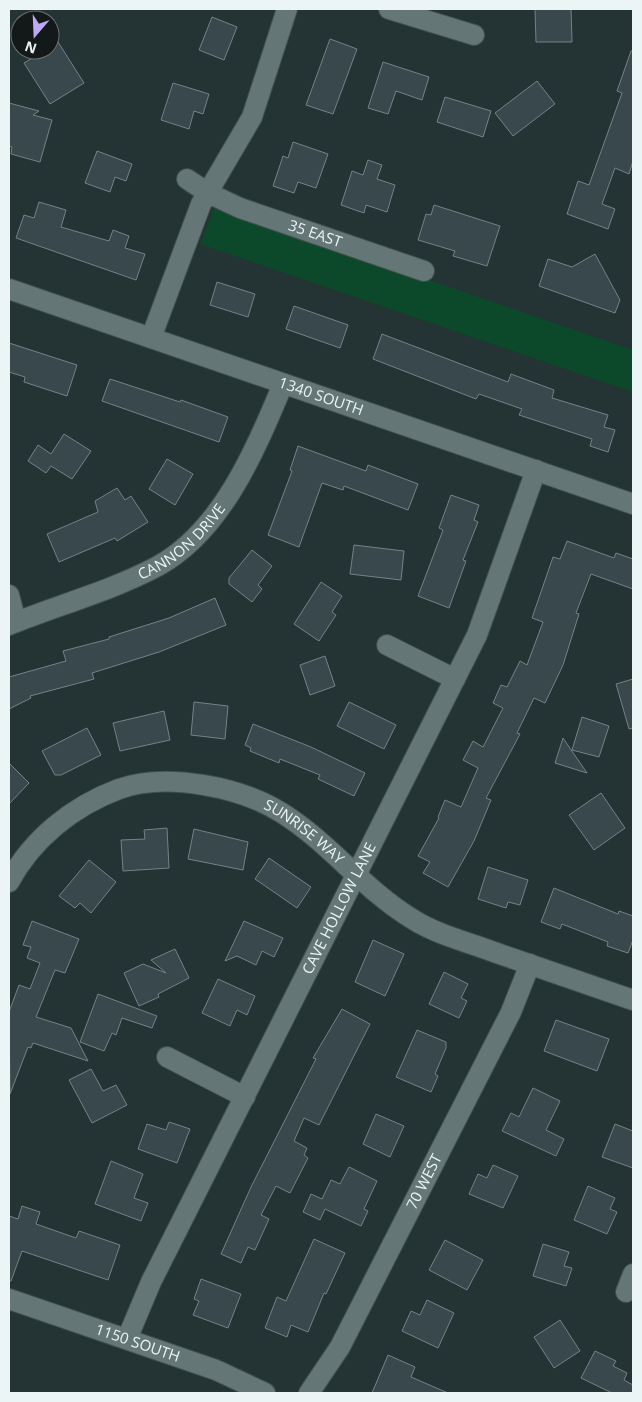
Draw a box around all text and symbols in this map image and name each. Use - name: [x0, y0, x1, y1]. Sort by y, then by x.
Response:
- north arrow: [10, 10, 60, 60]
- text: N: [22, 37, 39, 59]
- street label: 35 EAST: [286, 214, 346, 251]
- street label: 1340 SOUTH: [276, 372, 366, 419]
- street label: CANNON DRIVE: [134, 499, 229, 584]
- street label: SUNRISE WAY: [261, 794, 349, 868]
- street label: CAVE HOLLOW LANE: [297, 839, 380, 977]
- street label: 70 WEST: [401, 1149, 446, 1212]
- street label: 1150 SOUTH: [93, 1318, 183, 1366]

